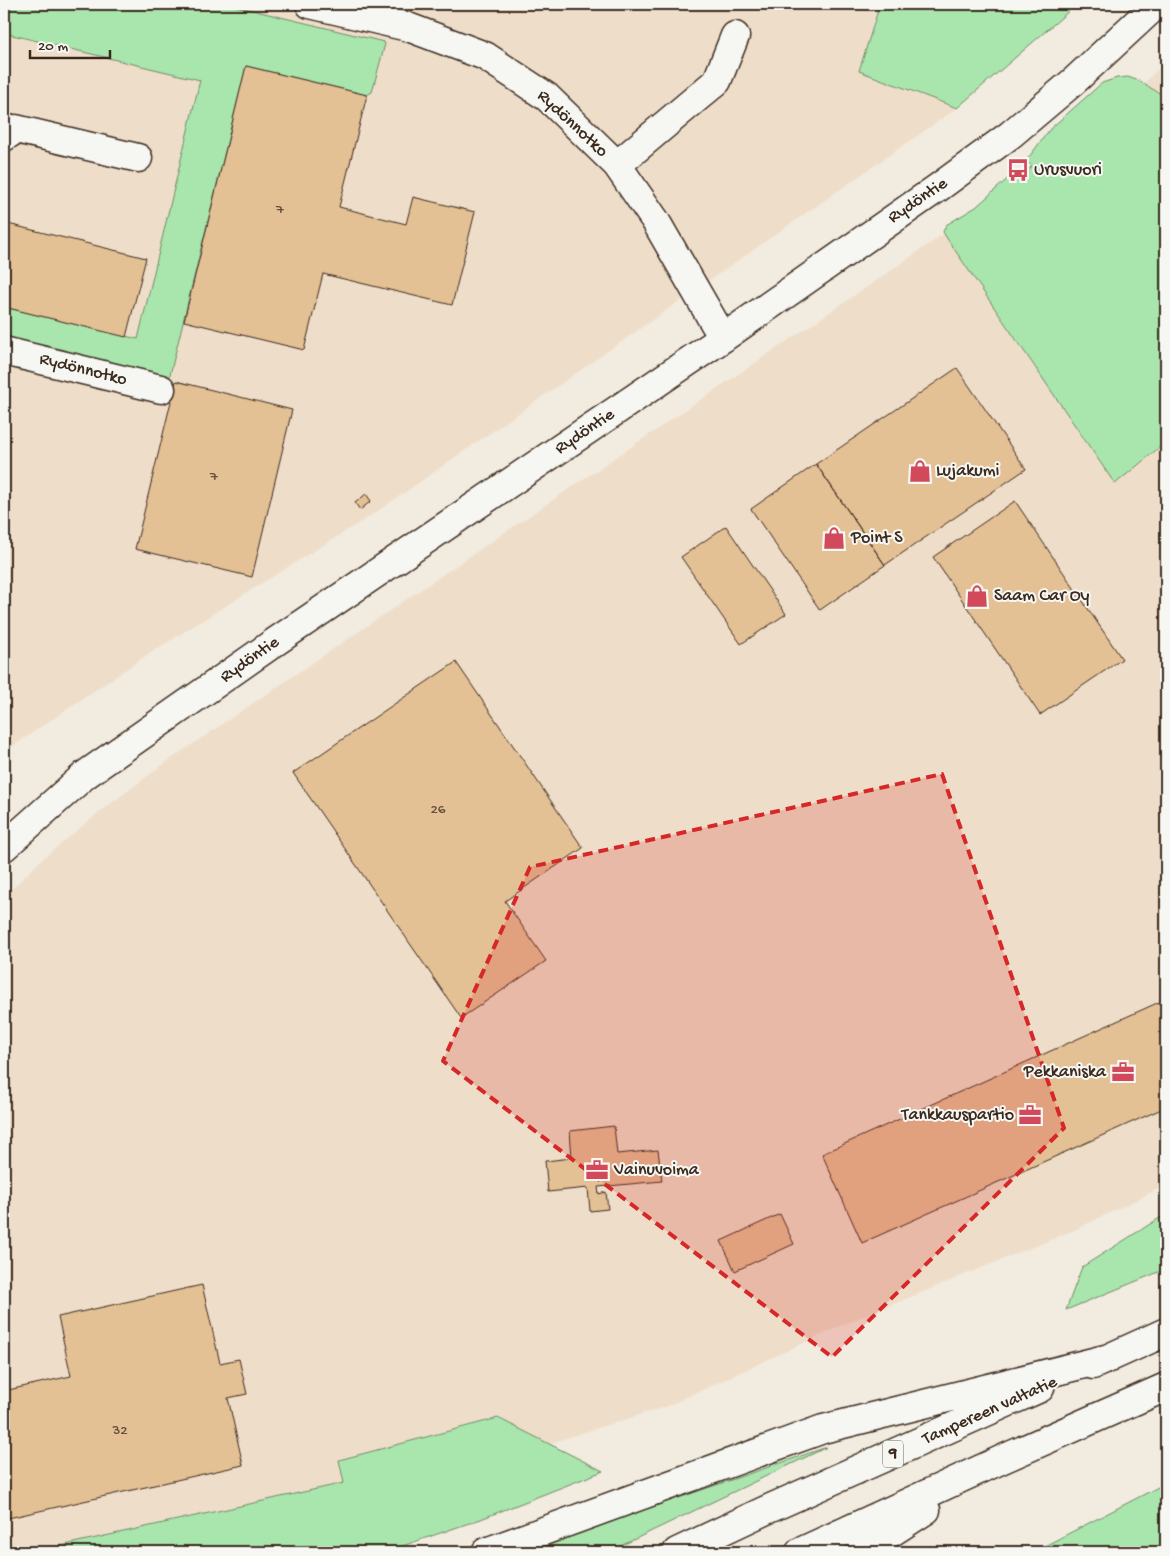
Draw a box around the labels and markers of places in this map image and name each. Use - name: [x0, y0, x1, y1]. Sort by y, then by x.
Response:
- bus stop icon: Urusvuori: [1005, 157, 1031, 183]
- place label: Urusvuori: [1034, 160, 1102, 181]
- shop icon: Lujakumi: [907, 458, 933, 484]
- place label: Lujakumi: [936, 461, 1000, 482]
- shop icon: Point S: [821, 525, 847, 551]
- place label: Point S: [850, 528, 903, 549]
- shop icon: Saam Car Oy: [964, 583, 990, 609]
- place label: Saam Car Oy: [994, 586, 1090, 607]
- office icon: Pekkaniska: [1110, 1059, 1136, 1085]
- place label: Pekkaniska: [1023, 1062, 1107, 1083]
- office icon: Tankkauspartio: [1017, 1102, 1043, 1128]
- place label: Tankkauspartio: [901, 1105, 1014, 1126]
- office icon: Vainuvoima: [584, 1157, 610, 1183]
- place label: Vainuvoima: [613, 1160, 700, 1181]

